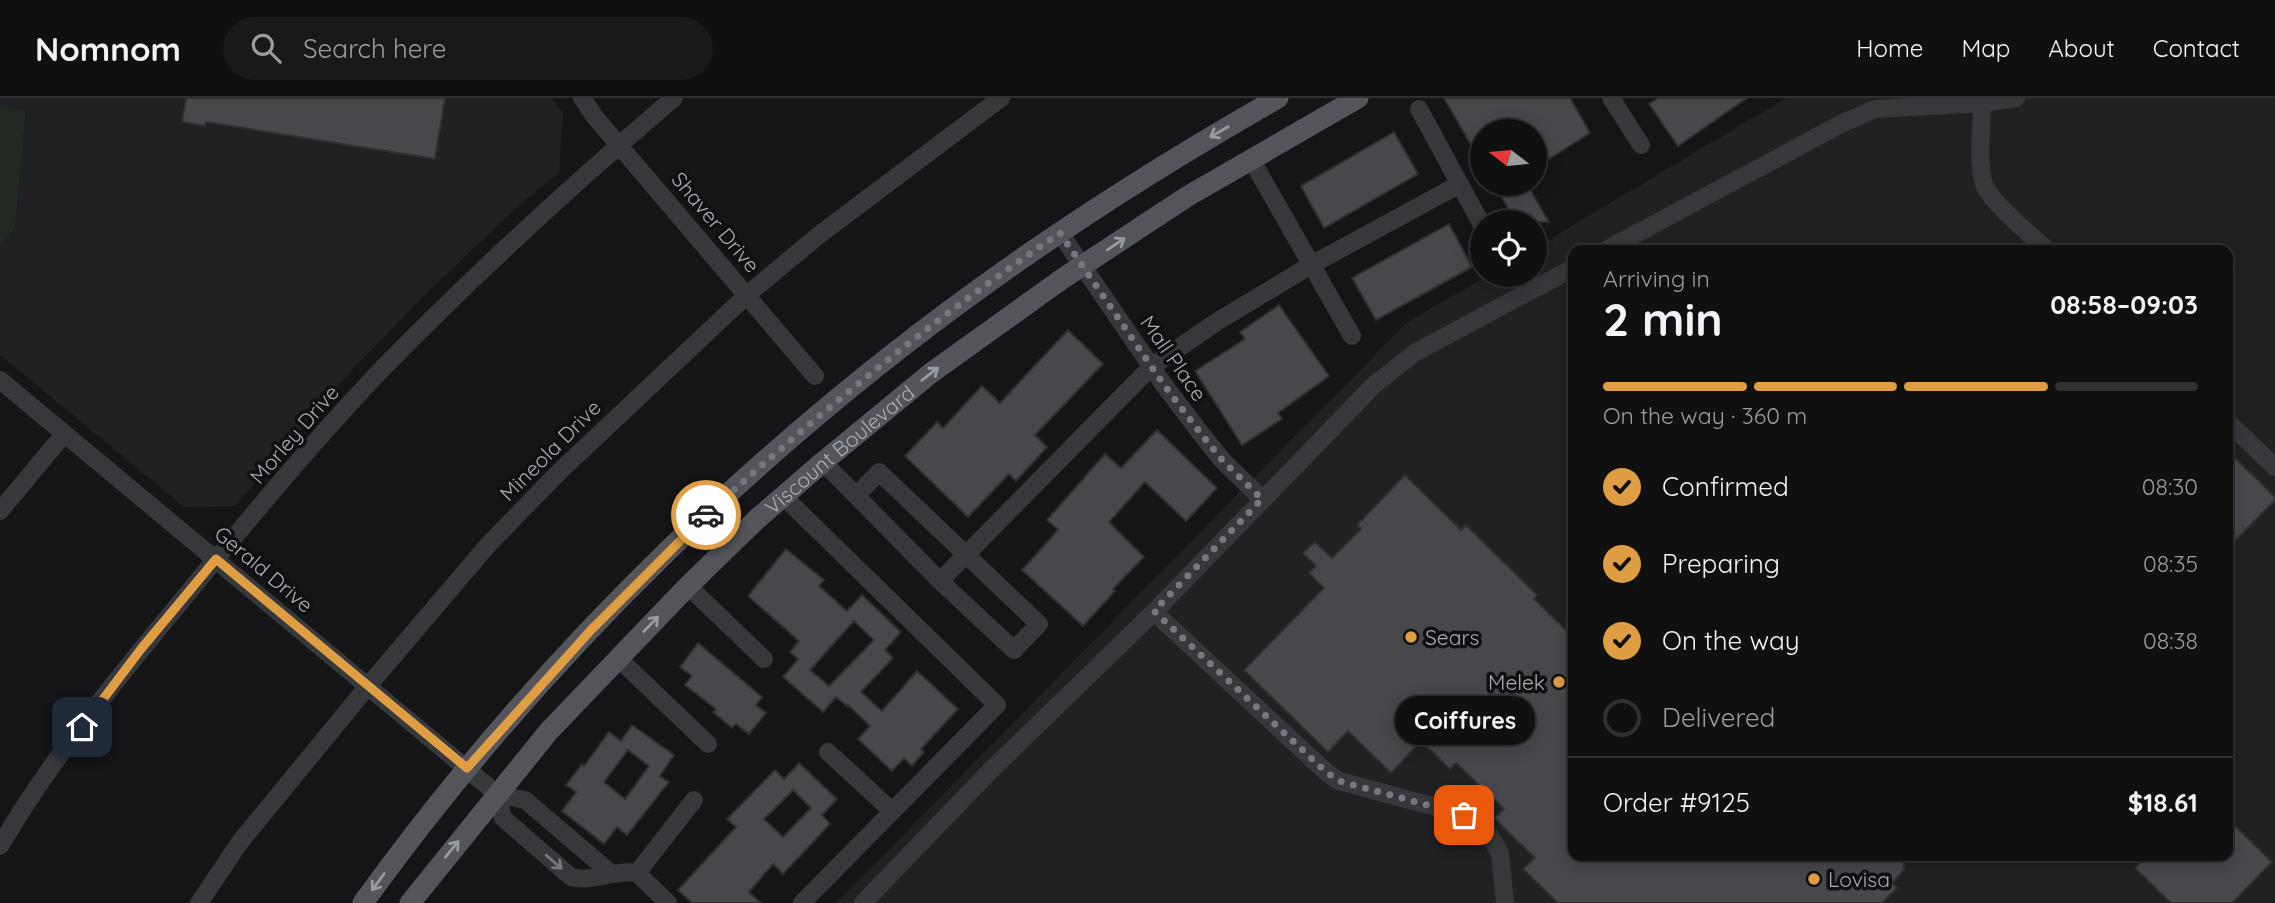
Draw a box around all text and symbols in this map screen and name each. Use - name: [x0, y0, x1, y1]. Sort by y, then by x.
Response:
- search box: [223, 17, 713, 80]
- text: Nomnom: [35, 28, 181, 69]
- icon: search: [247, 29, 285, 67]
- text: Search here: [303, 32, 447, 65]
- text: Home: [1856, 33, 1923, 63]
- text: Map: [1961, 33, 2010, 63]
- text: About: [2048, 33, 2115, 63]
- text: Contact: [2153, 33, 2240, 63]
- north arrow: [1470, 119, 1547, 196]
- map controls: [1470, 119, 1547, 287]
- one-way arrow: [1209, 126, 1230, 139]
- street label: Shaver Drive: [666, 166, 766, 278]
- button: locate: [1470, 210, 1547, 287]
- one-way arrow: [1106, 237, 1126, 251]
- text: Arriving in: [1603, 264, 1710, 293]
- text: 08:58–09:03: [2050, 288, 2198, 321]
- text: 2 min: [1603, 290, 1723, 348]
- street label: Mall Place: [1135, 310, 1213, 406]
- one-way arrow: [920, 367, 939, 382]
- street label: Morley Drive: [244, 379, 344, 489]
- street label: Viscount Boulevard: [759, 379, 920, 520]
- street label: Mineola Drive: [494, 394, 606, 506]
- text: On the way · 360 m: [1603, 401, 1807, 430]
- icon: check: [1603, 468, 1641, 506]
- text: Confirmed: [1662, 470, 1789, 503]
- text: 08:30: [2142, 472, 2198, 501]
- courier: [671, 480, 741, 550]
- icon: car: [687, 496, 725, 534]
- street label: Gerald Drive: [209, 520, 319, 618]
- icon: check: [1603, 545, 1641, 583]
- text: Preparing: [1662, 547, 1780, 580]
- text: 08:35: [2143, 549, 2198, 578]
- one-way arrow: [642, 615, 659, 632]
- icon: check: [1603, 622, 1641, 660]
- place label: Sears: [1425, 624, 1479, 650]
- text: On the way: [1662, 624, 1800, 657]
- text: 08:38: [2143, 626, 2198, 655]
- marker: Sears: [1403, 629, 1419, 645]
- place label: Melek: [1488, 669, 1545, 695]
- marker: Melek: [1551, 674, 1567, 690]
- callout: Coiffures: [1394, 696, 1534, 745]
- pin: [52, 697, 112, 757]
- text: Delivered: [1662, 701, 1775, 734]
- text: Coiffures: [1414, 706, 1516, 735]
- icon: home: [63, 708, 101, 746]
- pin: [1434, 785, 1494, 845]
- text: Order #9125: [1603, 786, 1750, 819]
- text: $18.61: [2128, 786, 2198, 819]
- icon: bag: [1445, 796, 1483, 834]
- one-way arrow: [444, 841, 460, 859]
- one-way arrow: [545, 854, 563, 870]
- place label: Lovisa: [1828, 866, 1890, 892]
- marker: Lovisa: [1806, 871, 1822, 887]
- one-way arrow: [371, 872, 385, 891]

